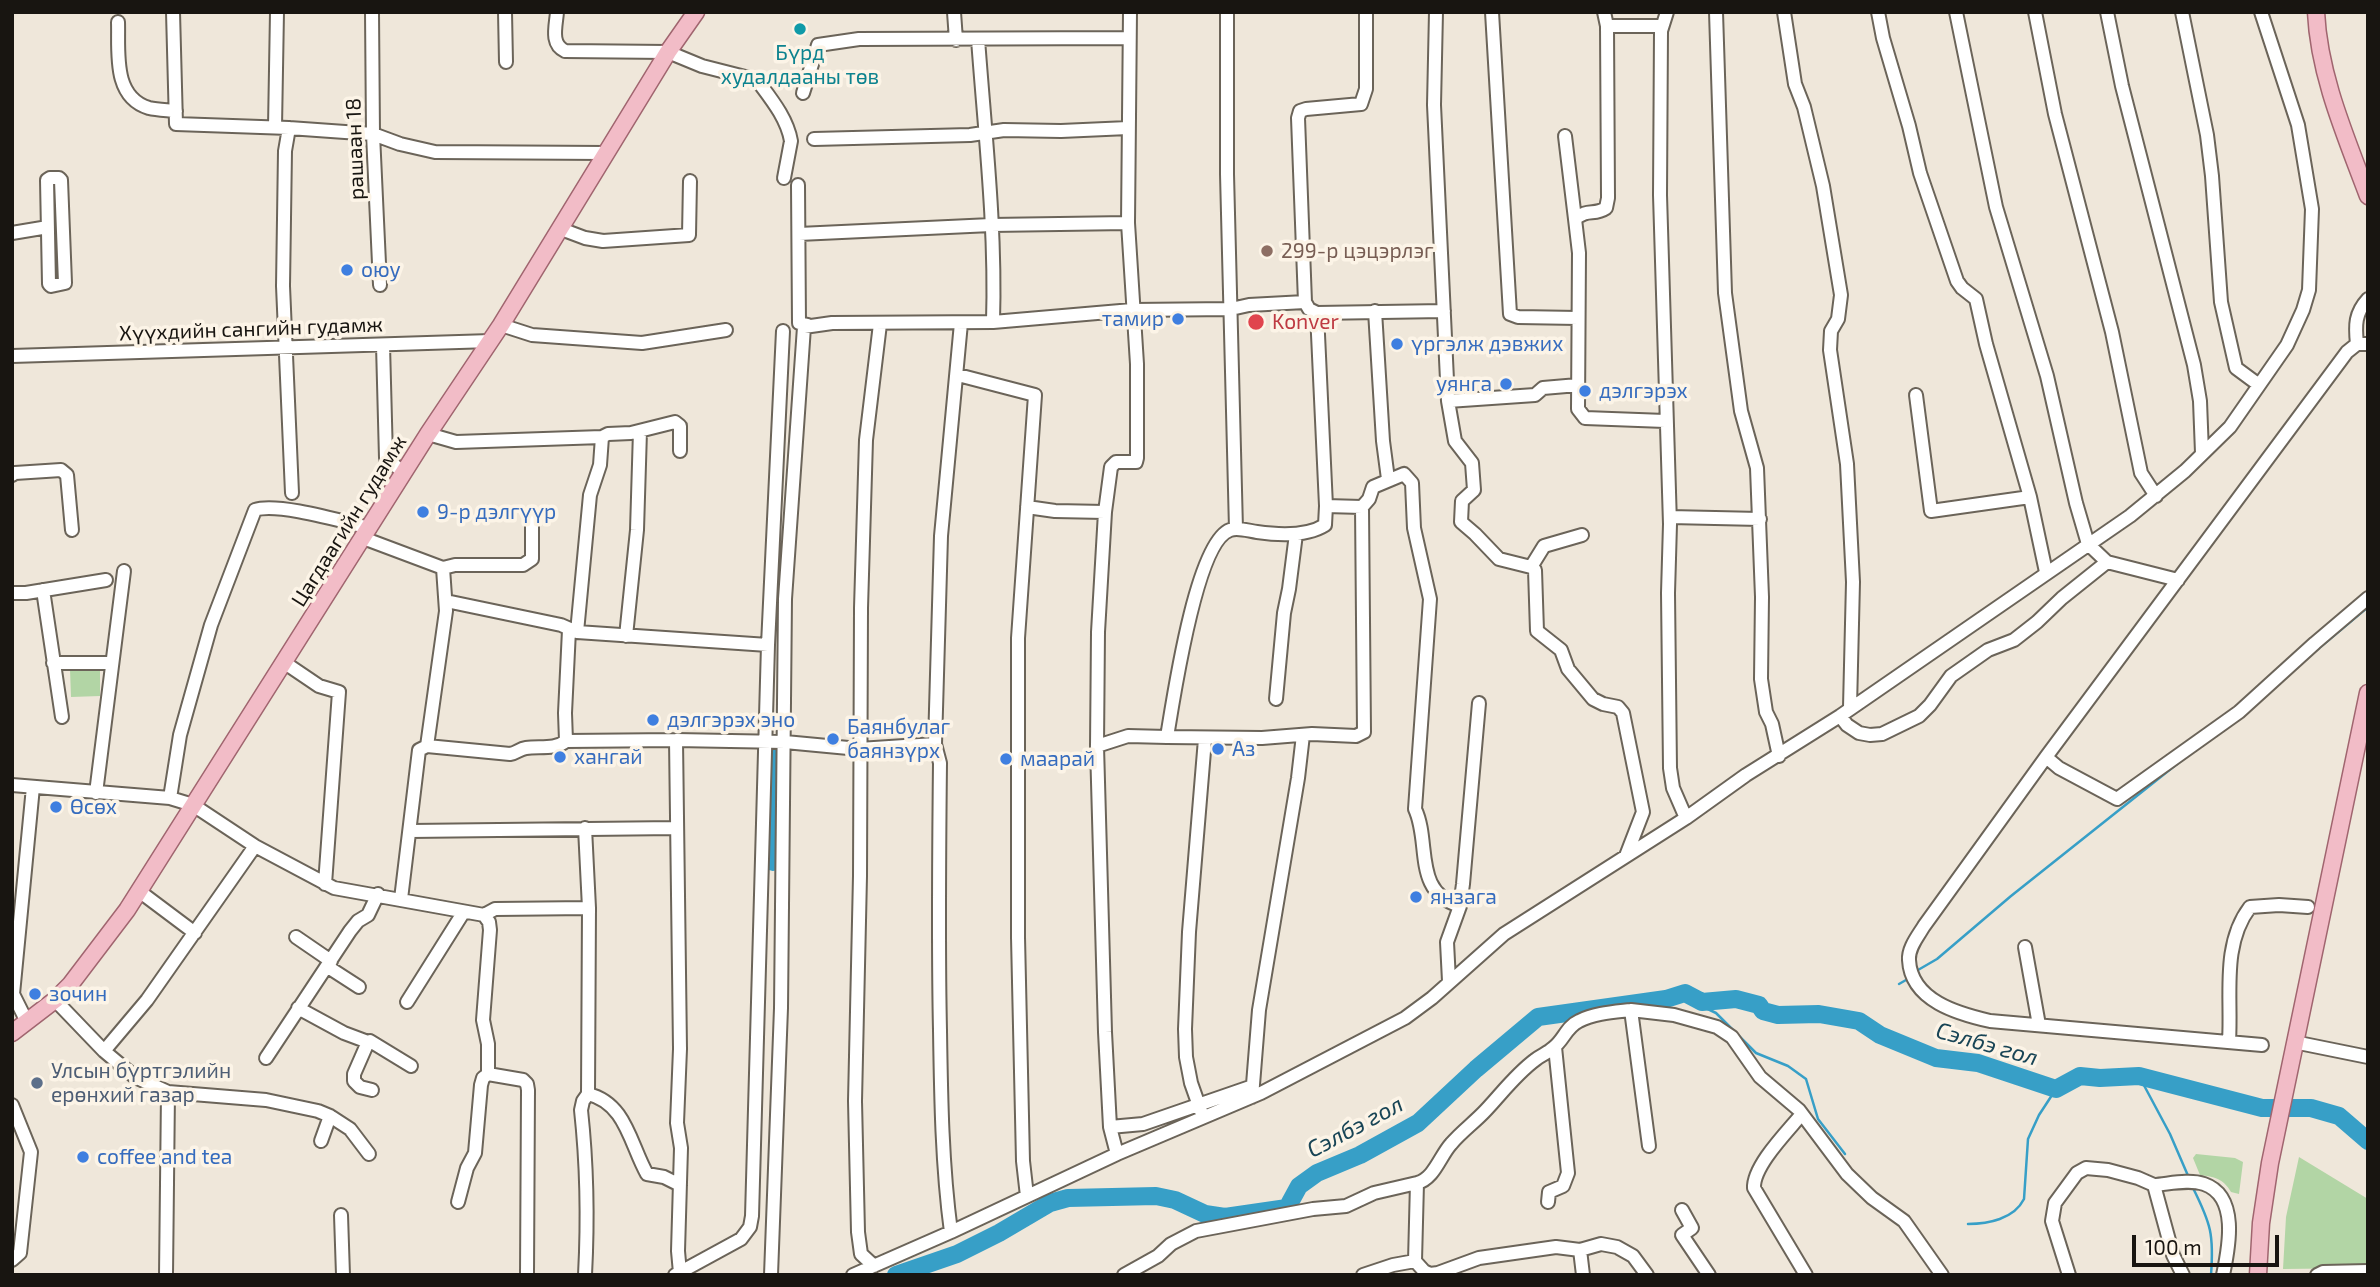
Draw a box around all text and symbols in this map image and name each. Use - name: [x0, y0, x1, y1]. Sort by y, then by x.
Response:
- marker: Бүрд худалдааны төв: [792, 21, 808, 37]
- place label: Бүрд худалдааны төв: [721, 40, 879, 90]
- street label: рашаан 18: [341, 98, 369, 200]
- place label: 299-р цэцэрлэг: [1281, 238, 1434, 264]
- marker: 299-р цэцэрлэг: [1259, 243, 1275, 259]
- place label: оюу: [361, 257, 401, 283]
- marker: оюу: [339, 262, 355, 278]
- place label: тамир: [1102, 306, 1164, 332]
- place label: Konver: [1272, 309, 1339, 335]
- marker: тамир: [1170, 311, 1186, 327]
- street label: Хүүхдийн сангийн гудамж: [119, 312, 383, 346]
- marker: Konver: [1246, 312, 1266, 332]
- place label: үргэлж дэвжих: [1411, 331, 1563, 357]
- marker: үргэлж дэвжих: [1389, 336, 1405, 352]
- place label: уянга: [1436, 371, 1492, 397]
- marker: уянга: [1498, 376, 1514, 392]
- place label: дэлгэрэх: [1599, 378, 1688, 404]
- marker: дэлгэрэх: [1577, 383, 1593, 399]
- street label: Цагдаагийн гудамж: [286, 431, 412, 611]
- place label: 9-р дэлгүүр: [437, 499, 556, 525]
- marker: 9-р дэлгүүр: [415, 504, 431, 520]
- place label: дэлгэрэх эно: [667, 707, 795, 733]
- marker: дэлгэрэх эно: [645, 712, 661, 728]
- place label: Баянбулаг баянзүрх: [847, 714, 950, 764]
- marker: Баянбулаг баянзүрх: [825, 731, 841, 747]
- place label: Аз: [1232, 736, 1255, 762]
- marker: Аз: [1210, 741, 1226, 757]
- place label: хангай: [574, 744, 643, 770]
- place label: маарай: [1020, 746, 1095, 772]
- marker: хангай: [552, 749, 568, 765]
- marker: маарай: [998, 751, 1014, 767]
- place label: Өсөх: [70, 794, 117, 820]
- marker: Өсөх: [48, 799, 64, 815]
- place label: янзага: [1430, 884, 1497, 910]
- marker: янзага: [1408, 889, 1424, 905]
- place label: зочин: [49, 981, 107, 1007]
- marker: зочин: [27, 986, 43, 1002]
- water label: Сэлбэ гол: [1933, 1016, 2041, 1072]
- place label: Улсын бүртгэлийн ерөнхий газар: [51, 1058, 231, 1108]
- marker: Улсын бүртгэлийн ерөнхий газар: [29, 1075, 45, 1091]
- water label: Сэлбэ гол: [1302, 1090, 1408, 1164]
- place label: coffee and tea: [97, 1144, 232, 1170]
- marker: coffee and tea: [75, 1149, 91, 1165]
- scale bar: [2135, 1220, 2282, 1264]
- text: 100 m: [2145, 1234, 2202, 1259]

